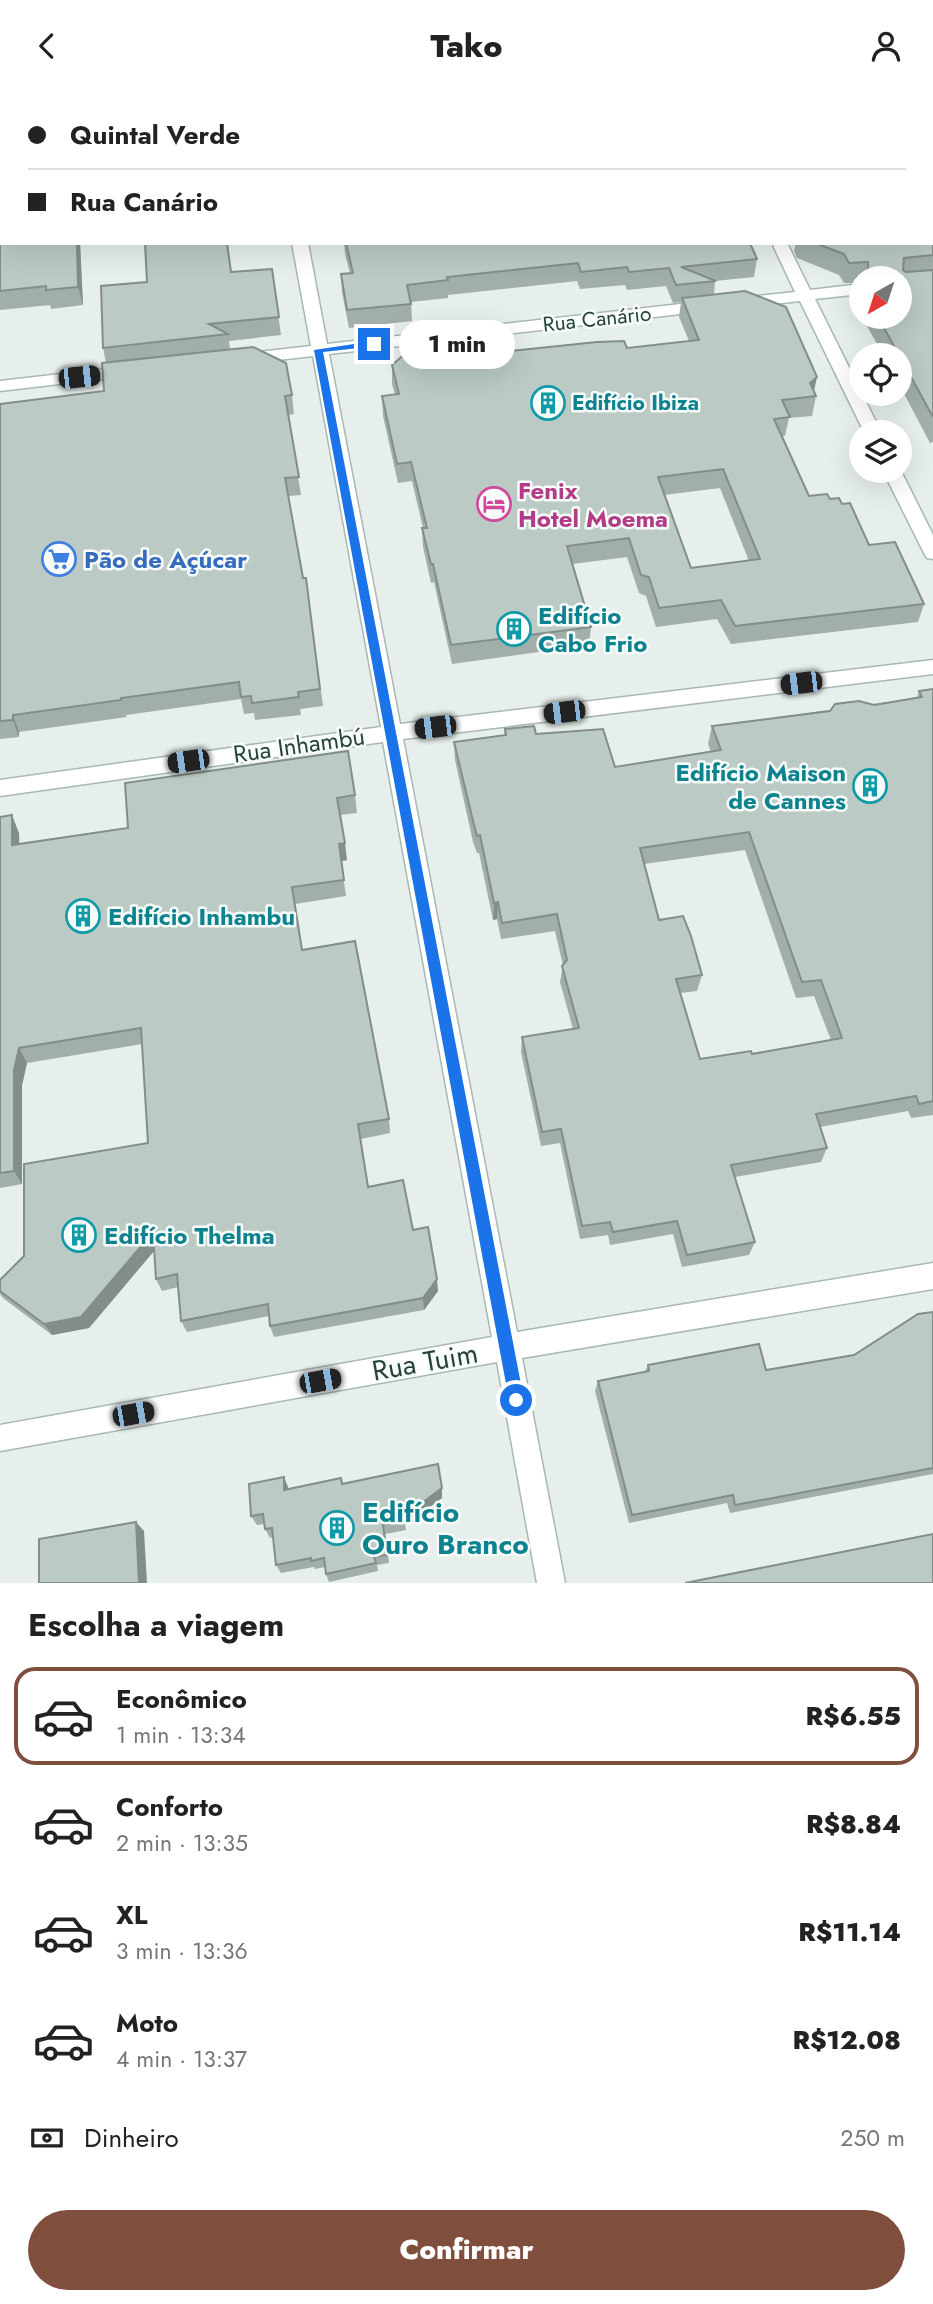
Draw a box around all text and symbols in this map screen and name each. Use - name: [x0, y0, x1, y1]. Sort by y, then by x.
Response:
- text: Tako: [430, 23, 503, 69]
- icon: back: [28, 27, 66, 65]
- icon: person: [867, 27, 905, 65]
- text: Quintal Verde: [70, 116, 240, 154]
- text: Rua Canário: [70, 183, 218, 221]
- north arrow: [849, 266, 912, 329]
- map controls: [849, 266, 912, 483]
- street label: Rua Canário: [541, 298, 653, 340]
- callout: 1 min: [398, 320, 514, 369]
- text: 1 min: [428, 327, 486, 361]
- route end: [358, 328, 390, 360]
- button: locate: [849, 343, 912, 406]
- car: [58, 364, 101, 390]
- building icon: Edifício Ibiza: [529, 384, 567, 422]
- place label: Edifício Ibiza: [572, 388, 699, 418]
- button: layers: [849, 420, 912, 483]
- place label: Fenix Hotel Moema: [518, 473, 668, 536]
- hotel icon: Fenix Hotel Moema: [475, 485, 513, 523]
- supermarket icon: Pão de Açúcar: [40, 540, 78, 578]
- place label: Pão de Açúcar: [84, 542, 247, 577]
- place label: Edifício Cabo Frio: [538, 598, 647, 661]
- building icon: Edifício Cabo Frio: [495, 610, 533, 648]
- car: [779, 670, 824, 696]
- car: [542, 699, 587, 725]
- car: [413, 714, 458, 740]
- street label: Rua Inhambú: [231, 718, 367, 772]
- car: [166, 748, 211, 774]
- place label: Edifício Maison de Cannes: [676, 755, 846, 818]
- building icon: Edifício Maison de Cannes: [851, 767, 889, 805]
- building icon: Edifício Inhambu: [64, 897, 102, 935]
- place label: Edifício Inhambu: [108, 899, 295, 934]
- building icon: Edifício Thelma: [60, 1216, 98, 1254]
- place label: Edifício Thelma: [104, 1218, 275, 1253]
- street label: Rua Tuim: [369, 1333, 481, 1391]
- car: [298, 1367, 343, 1395]
- route start: [500, 1384, 532, 1416]
- car: [111, 1400, 156, 1428]
- place label: Edifício Ouro Branco: [362, 1492, 529, 1565]
- building icon: Edifício Ouro Branco: [318, 1509, 356, 1547]
- text: Escolha a viagem: [28, 1602, 284, 1648]
- text: Econômico: [116, 1680, 247, 1718]
- icon: car: [32, 1685, 95, 1748]
- text: R$6.55: [806, 1697, 901, 1735]
- text: 1 min · 13:34: [116, 1718, 246, 1752]
- text: Conforto: [116, 1788, 223, 1826]
- icon: car: [32, 1793, 95, 1856]
- text: R$8.84: [806, 1805, 901, 1843]
- text: 2 min · 13:35: [116, 1826, 248, 1860]
- text: XL: [116, 1896, 148, 1934]
- icon: car: [32, 1901, 95, 1964]
- text: R$11.14: [798, 1913, 901, 1951]
- text: 3 min · 13:36: [116, 1934, 248, 1968]
- text: Moto: [116, 2004, 178, 2042]
- icon: car: [32, 2009, 95, 2072]
- text: R$12.08: [792, 2021, 901, 2059]
- text: 4 min · 13:37: [116, 2042, 247, 2076]
- icon: cash: [28, 2119, 66, 2157]
- text: Dinheiro: [84, 2119, 179, 2157]
- text: 250 m: [840, 2121, 905, 2155]
- button: Confirmar: [28, 2210, 905, 2290]

